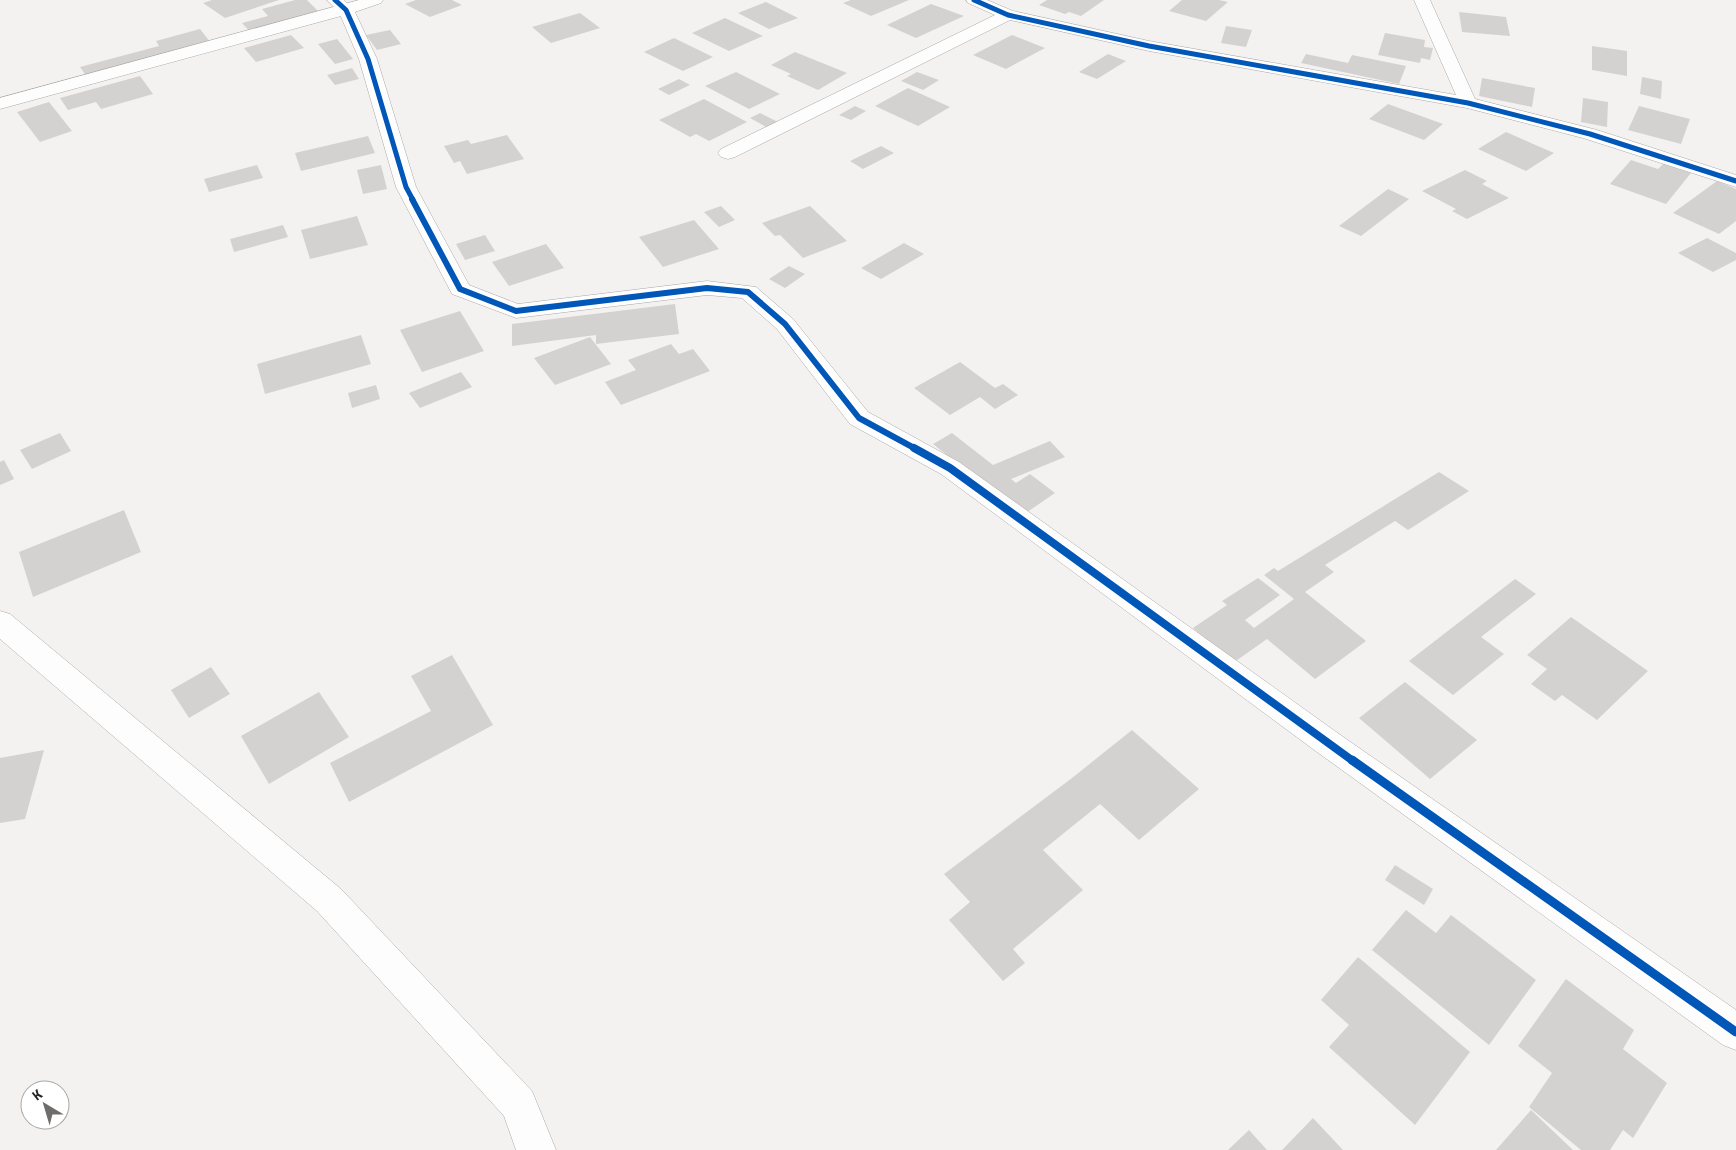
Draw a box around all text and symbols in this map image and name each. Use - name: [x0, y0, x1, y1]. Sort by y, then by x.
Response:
- north arrow: [20, 1080, 70, 1130]
- text: K: [27, 1083, 47, 1105]

